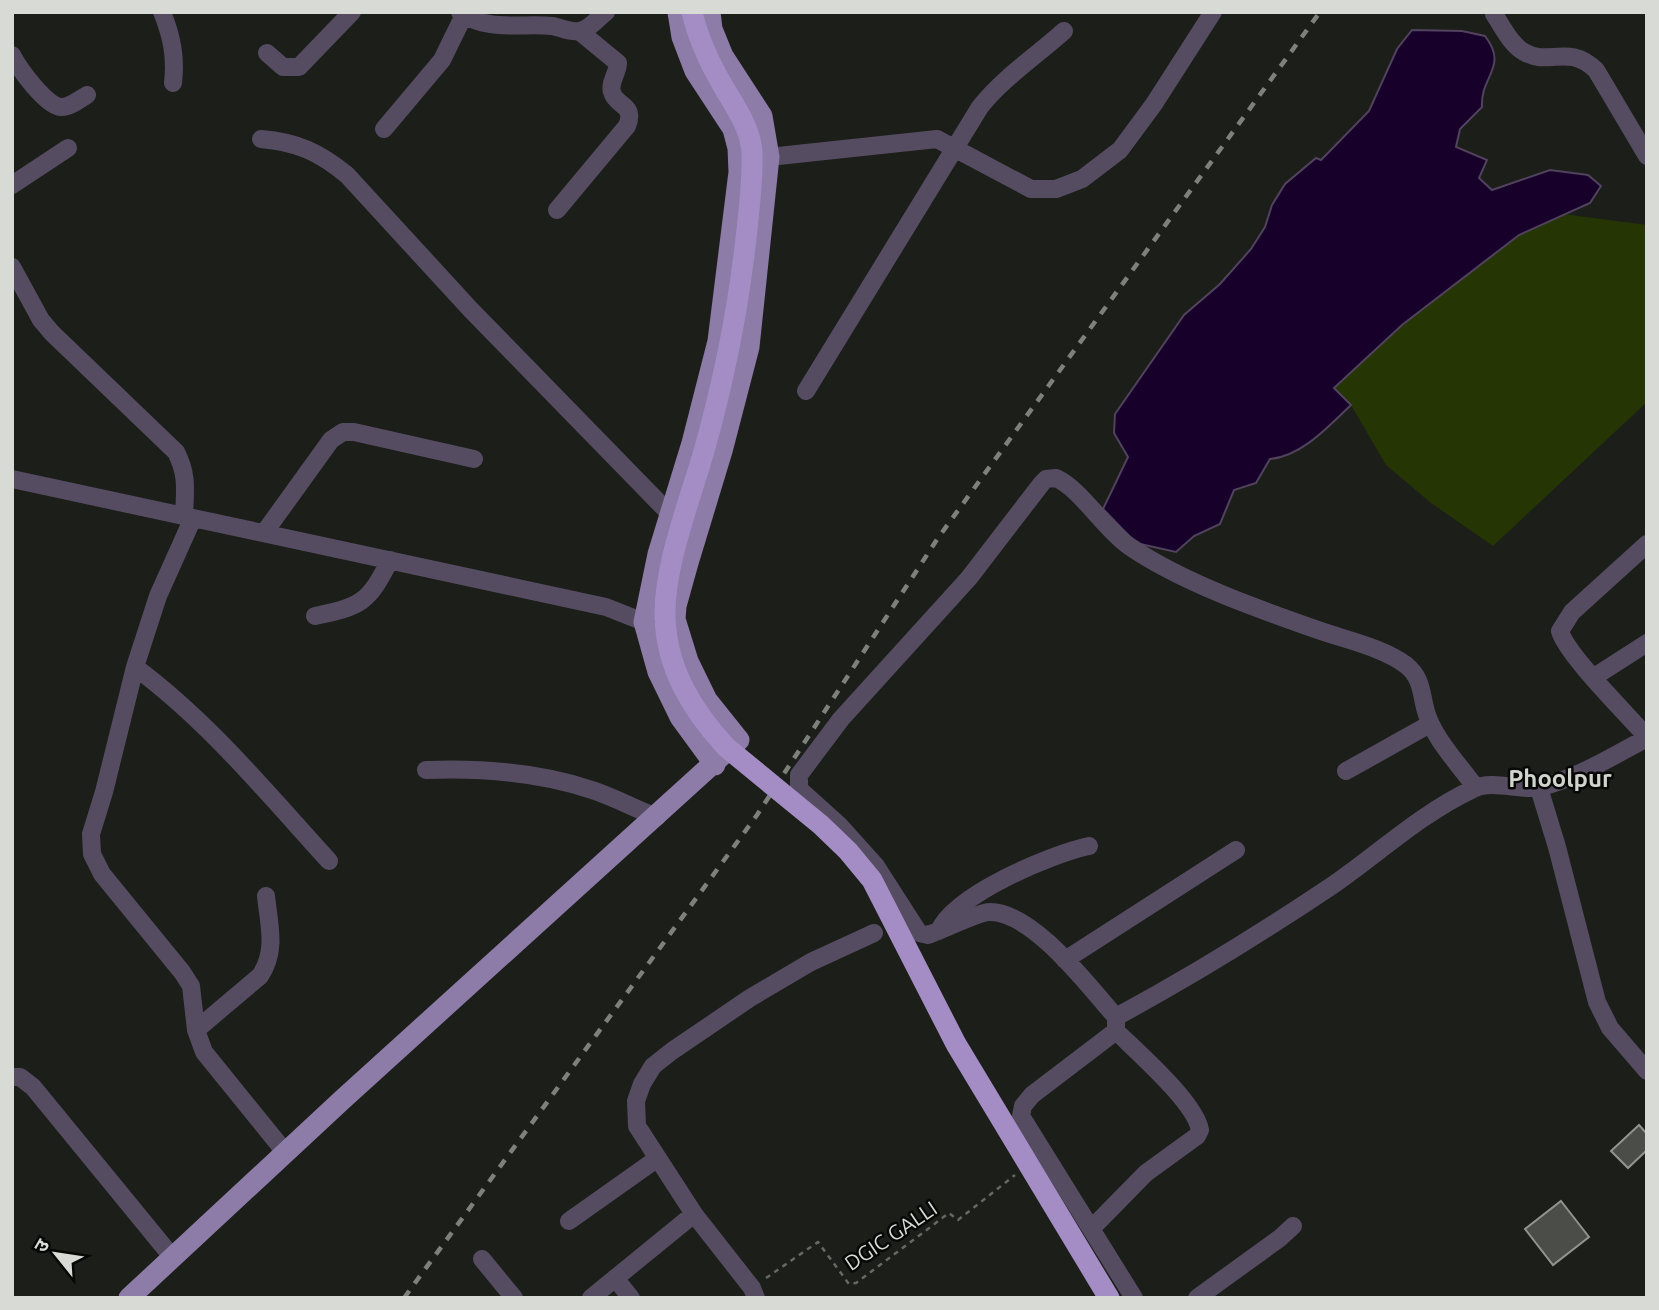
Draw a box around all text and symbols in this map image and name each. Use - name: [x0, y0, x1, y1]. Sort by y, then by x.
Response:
- district label: Phoolpur: [1508, 765, 1612, 792]
- street label: DGIC GALLI: [840, 1196, 941, 1275]
- north arrow: [21, 1219, 91, 1289]
- text: उ: [29, 1234, 54, 1256]

